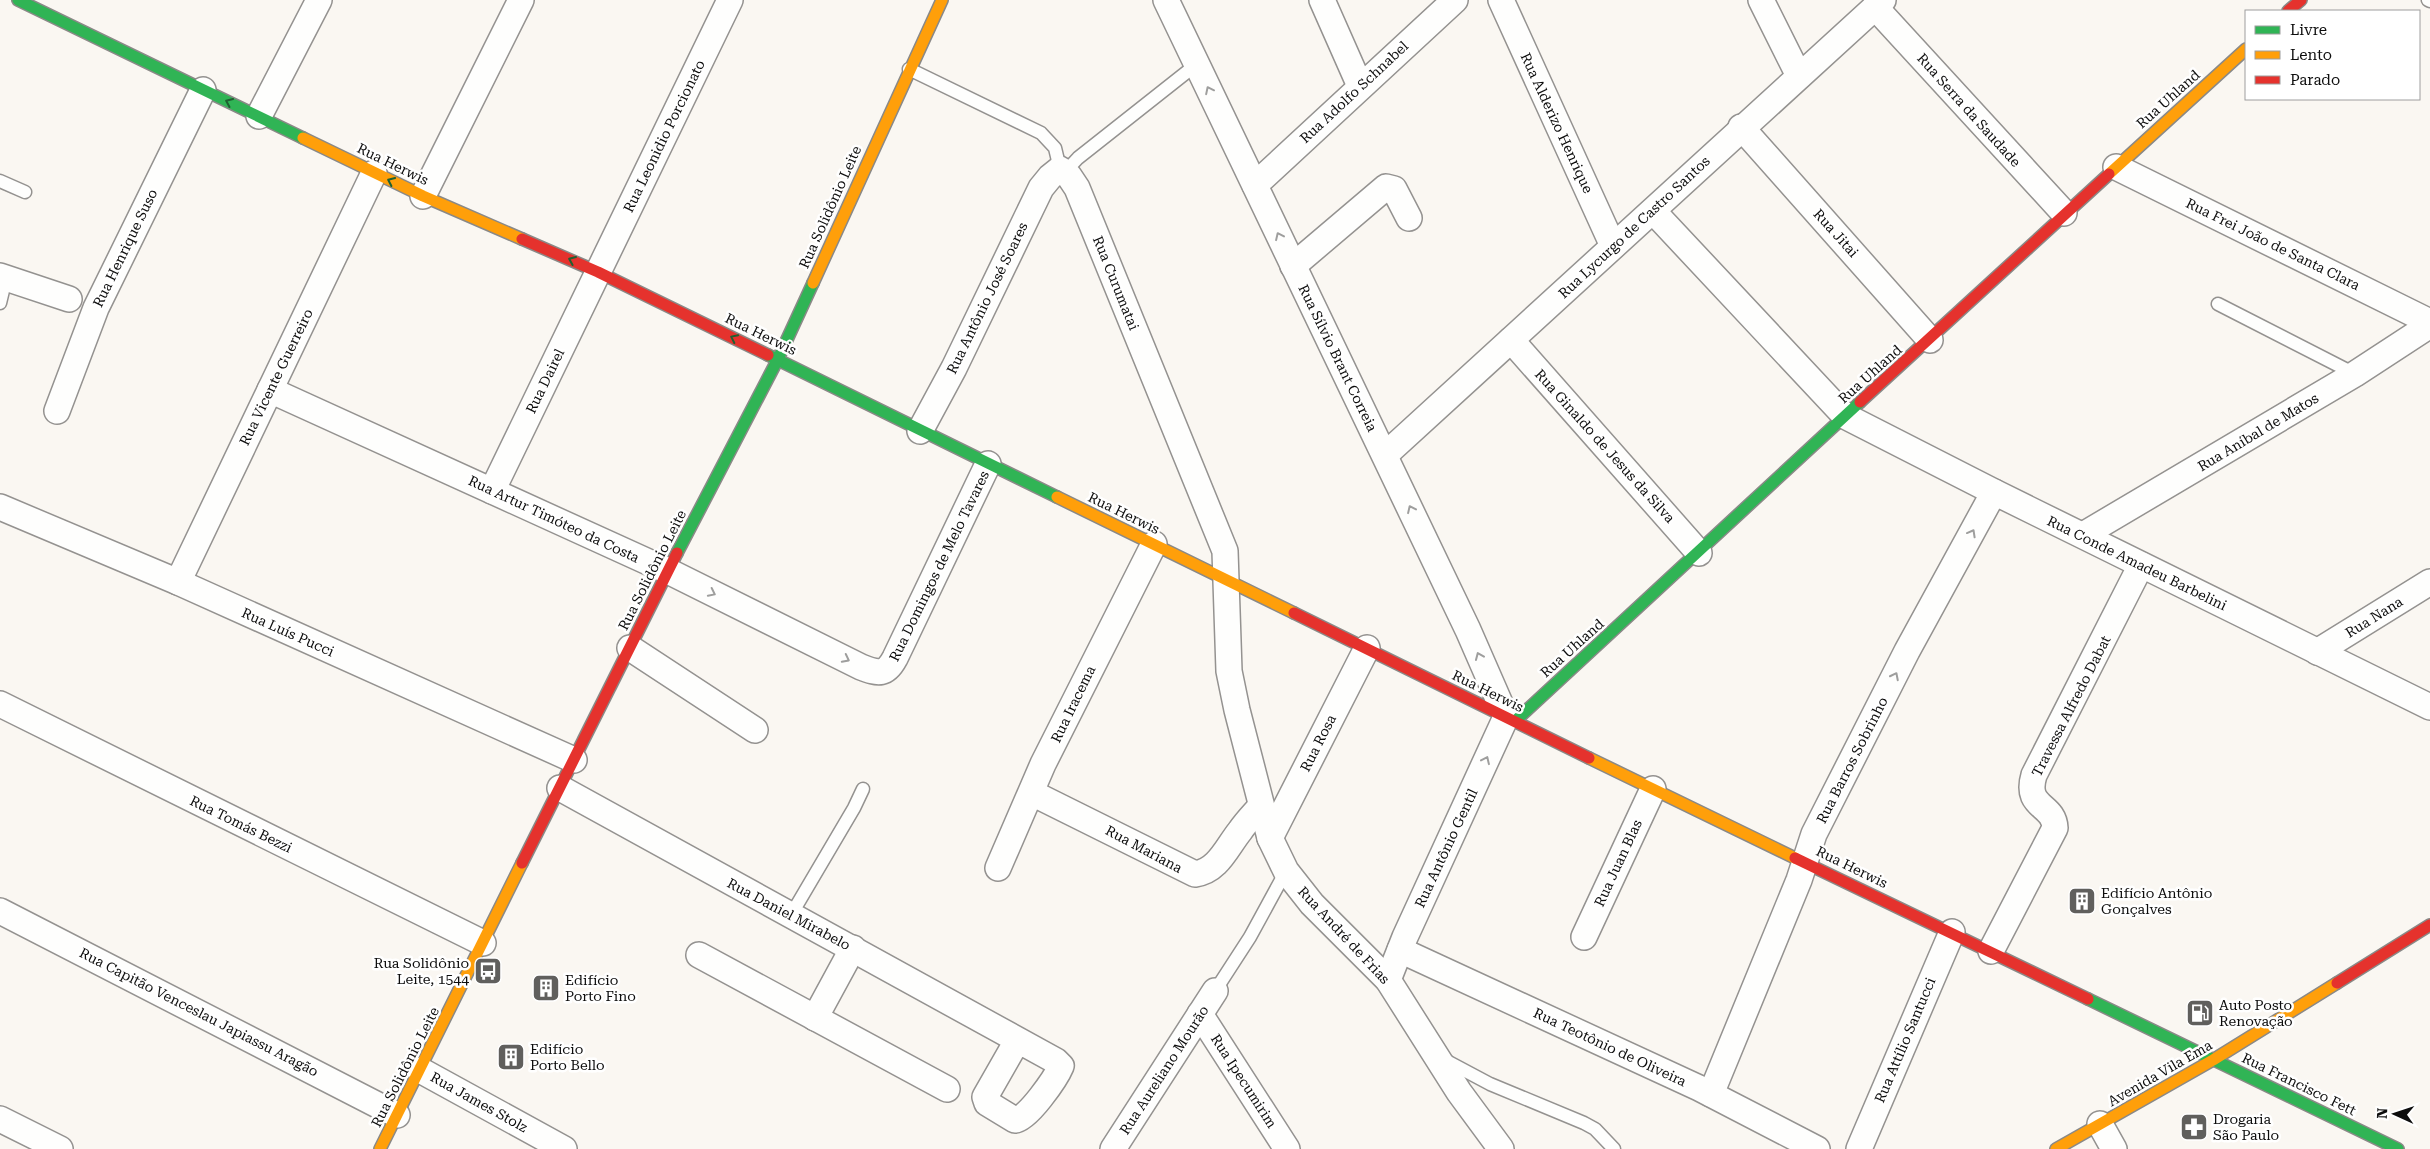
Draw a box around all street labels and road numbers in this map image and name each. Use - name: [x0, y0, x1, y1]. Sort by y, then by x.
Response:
- street label: Rua Adolfo Schnabel: [1297, 37, 1412, 146]
- street label: Rua Alderizo Henrique: [1517, 50, 1597, 196]
- street label: Rua Serra da Saudade: [1914, 50, 2024, 170]
- street label: Rua Leonidio Porcionato: [620, 57, 708, 215]
- street label: Rua Uhland: [2133, 66, 2203, 132]
- street label: Rua Herwis: [355, 140, 432, 188]
- street label: Rua Solidônio Leite: [796, 143, 864, 271]
- street label: Rua Lycurgo de Castro Santos: [1555, 152, 1713, 301]
- street label: Rua Henrique Suso: [89, 186, 161, 310]
- street label: Rua Frei João de Santa Clara: [2183, 195, 2363, 293]
- street label: Rua Jitai: [1810, 206, 1862, 261]
- street label: Rua Antônio José Soares: [943, 219, 1031, 376]
- street label: Rua Curumatai: [1090, 234, 1142, 333]
- street label: Rua Sílvio Brant Correia: [1295, 282, 1381, 435]
- street label: Rua Vicente Guerreiro: [236, 306, 316, 448]
- street label: Rua Herwis: [723, 310, 800, 358]
- street label: Rua Uhland: [1835, 341, 1905, 407]
- street label: Rua Dairel: [523, 346, 568, 416]
- street label: Rua Ginaldo de Jesus da Silva: [1532, 366, 1678, 526]
- street label: Rua Aníbal de Matos: [2195, 389, 2322, 474]
- street label: Rua Domingos de Melo Tavares: [886, 468, 992, 664]
- street label: Rua Artur Timóteo da Costa: [466, 472, 642, 566]
- street label: Rua Herwis: [1086, 489, 1163, 537]
- street label: Rua Solidônio Leite: [615, 507, 689, 633]
- street label: Rua Conde Amadeu Barbelini: [2045, 512, 2230, 614]
- street label: Rua Nana: [2342, 593, 2406, 641]
- street label: Rua Luís Pucci: [239, 604, 337, 660]
- street label: Rua Uhland: [1537, 615, 1607, 681]
- street label: Travessa Alfredo Dabat: [2028, 633, 2114, 779]
- street label: Rua Iracema: [1048, 663, 1099, 745]
- street label: Rua Herwis: [1450, 667, 1527, 715]
- street label: Rua Barros Sobrinho: [1813, 694, 1891, 826]
- street label: Rua Rosa: [1297, 712, 1339, 774]
- street label: Rua Antônio Gentil: [1411, 785, 1481, 910]
- street label: Rua Tomás Bezzi: [187, 792, 295, 856]
- street label: Rua Juan Blas: [1591, 817, 1645, 909]
- street label: Rua Mariana: [1103, 822, 1185, 876]
- street label: Rua Herwis: [1814, 843, 1891, 891]
- street label: Rua Daniel Mirabelo: [725, 875, 853, 953]
- street label: Rua André de Frias: [1295, 883, 1393, 987]
- street label: Rua Capitão Venceslau Japiassu Aragão: [77, 945, 321, 1079]
- street label: Rua Attílio Santucci: [1871, 975, 1939, 1105]
- street label: Rua Aureliano Mourão: [1116, 1002, 1212, 1138]
- street label: Rua Solidônio Leite: [368, 1004, 442, 1130]
- street label: Rua Teotônio de Oliveira: [1531, 1005, 1689, 1090]
- street label: Rua Ipecumirim: [1208, 1031, 1280, 1131]
- street label: Avenida Vila Ema: [2105, 1036, 2215, 1109]
- street label: Rua Francisco Fett: [2239, 1049, 2359, 1119]
- street label: Rua James Stolz: [428, 1069, 531, 1135]

